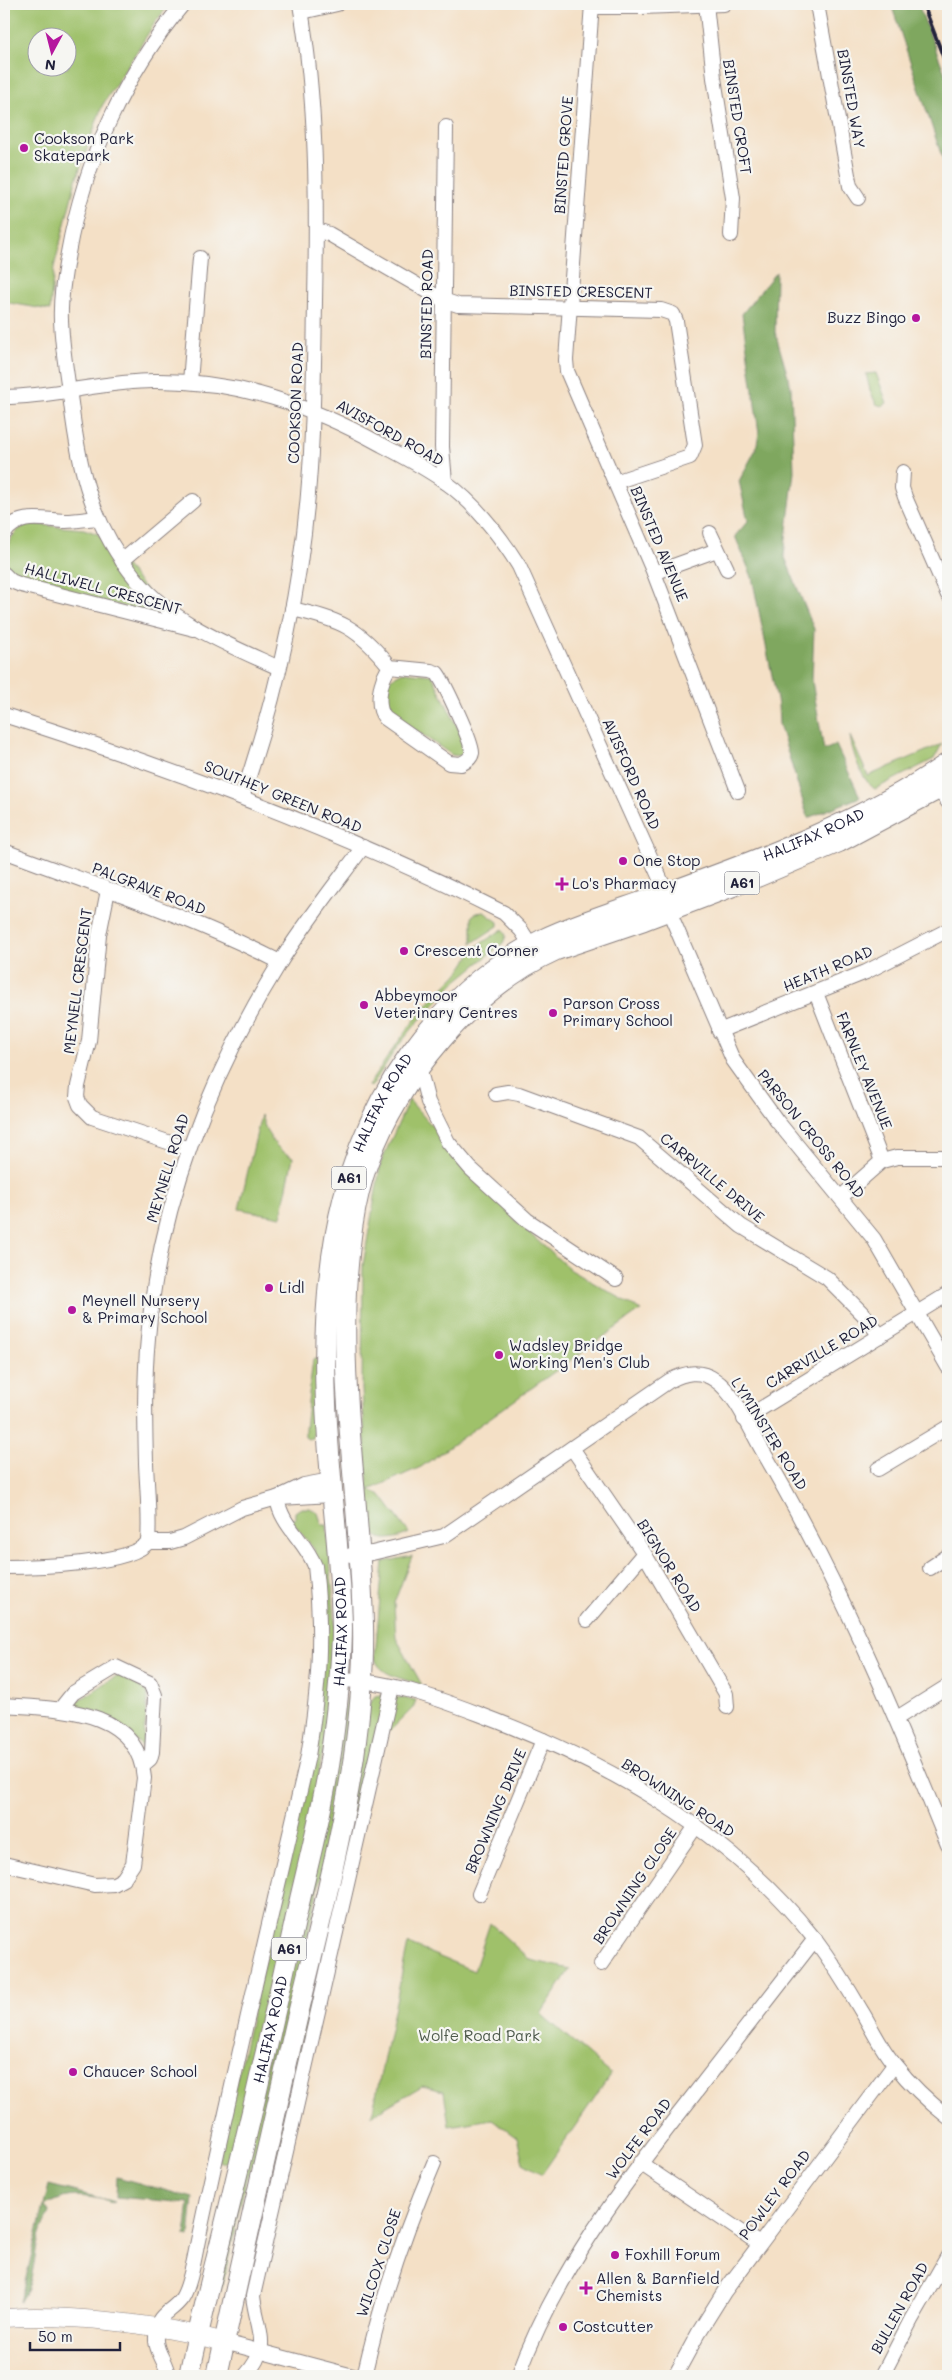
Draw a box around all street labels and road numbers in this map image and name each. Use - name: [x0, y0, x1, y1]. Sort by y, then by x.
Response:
- street label: BINSTED WAY: [833, 47, 871, 150]
- street label: BINSTED CROFT: [719, 58, 757, 176]
- street label: BINSTED GROVE: [549, 95, 577, 215]
- street label: BINSTED ROAD: [415, 249, 437, 359]
- street label: BINSTED CRESCENT: [509, 280, 653, 302]
- street label: COOKSON ROAD: [283, 342, 307, 464]
- street label: AVISFORD ROAD: [333, 394, 448, 470]
- street label: BINSTED AVENUE: [627, 483, 693, 605]
- street label: HALLIWELL CRESCENT: [22, 557, 184, 619]
- street label: AVISFORD ROAD: [598, 715, 665, 832]
- street label: SOUTHEY GREEN ROAD: [201, 755, 365, 837]
- street label: HALIFAX ROAD: [759, 803, 868, 865]
- street label: PALGRAVE ROAD: [90, 857, 209, 919]
- road number: A61: [724, 871, 760, 894]
- street label: MEYNELL CRESCENT: [58, 907, 96, 1055]
- street label: HEATH ROAD: [780, 940, 876, 996]
- street label: FARNLEY AVENUE: [832, 1009, 898, 1133]
- street label: HALIFAX ROAD: [348, 1049, 416, 1155]
- street label: PARSON CROSS ROAD: [754, 1065, 870, 1202]
- street label: MEYNELL ROAD: [141, 1111, 193, 1225]
- street label: CARRVILLE DRIVE: [656, 1128, 769, 1227]
- road number: A61: [332, 1166, 366, 1190]
- street label: CARRVILLE ROAD: [762, 1310, 881, 1393]
- street label: LYMINSTER ROAD: [727, 1373, 813, 1494]
- street label: BIGNOR ROAD: [633, 1515, 707, 1616]
- street label: HALIFAX ROAD: [328, 1576, 351, 1687]
- street label: BROWNING DRIVE: [460, 1745, 530, 1876]
- street label: BROWNING ROAD: [618, 1753, 739, 1841]
- street label: BROWNING CLOSE: [588, 1823, 681, 1947]
- road number: A61: [272, 1938, 306, 1960]
- street label: HALIFAX ROAD: [248, 1974, 292, 2085]
- street label: WOLFE ROAD: [601, 2094, 675, 2183]
- street label: POWLEY ROAD: [734, 2145, 815, 2243]
- street label: WILCOX CLOSE: [351, 2206, 405, 2319]
- street label: BULLEN ROAD: [866, 2258, 933, 2357]

